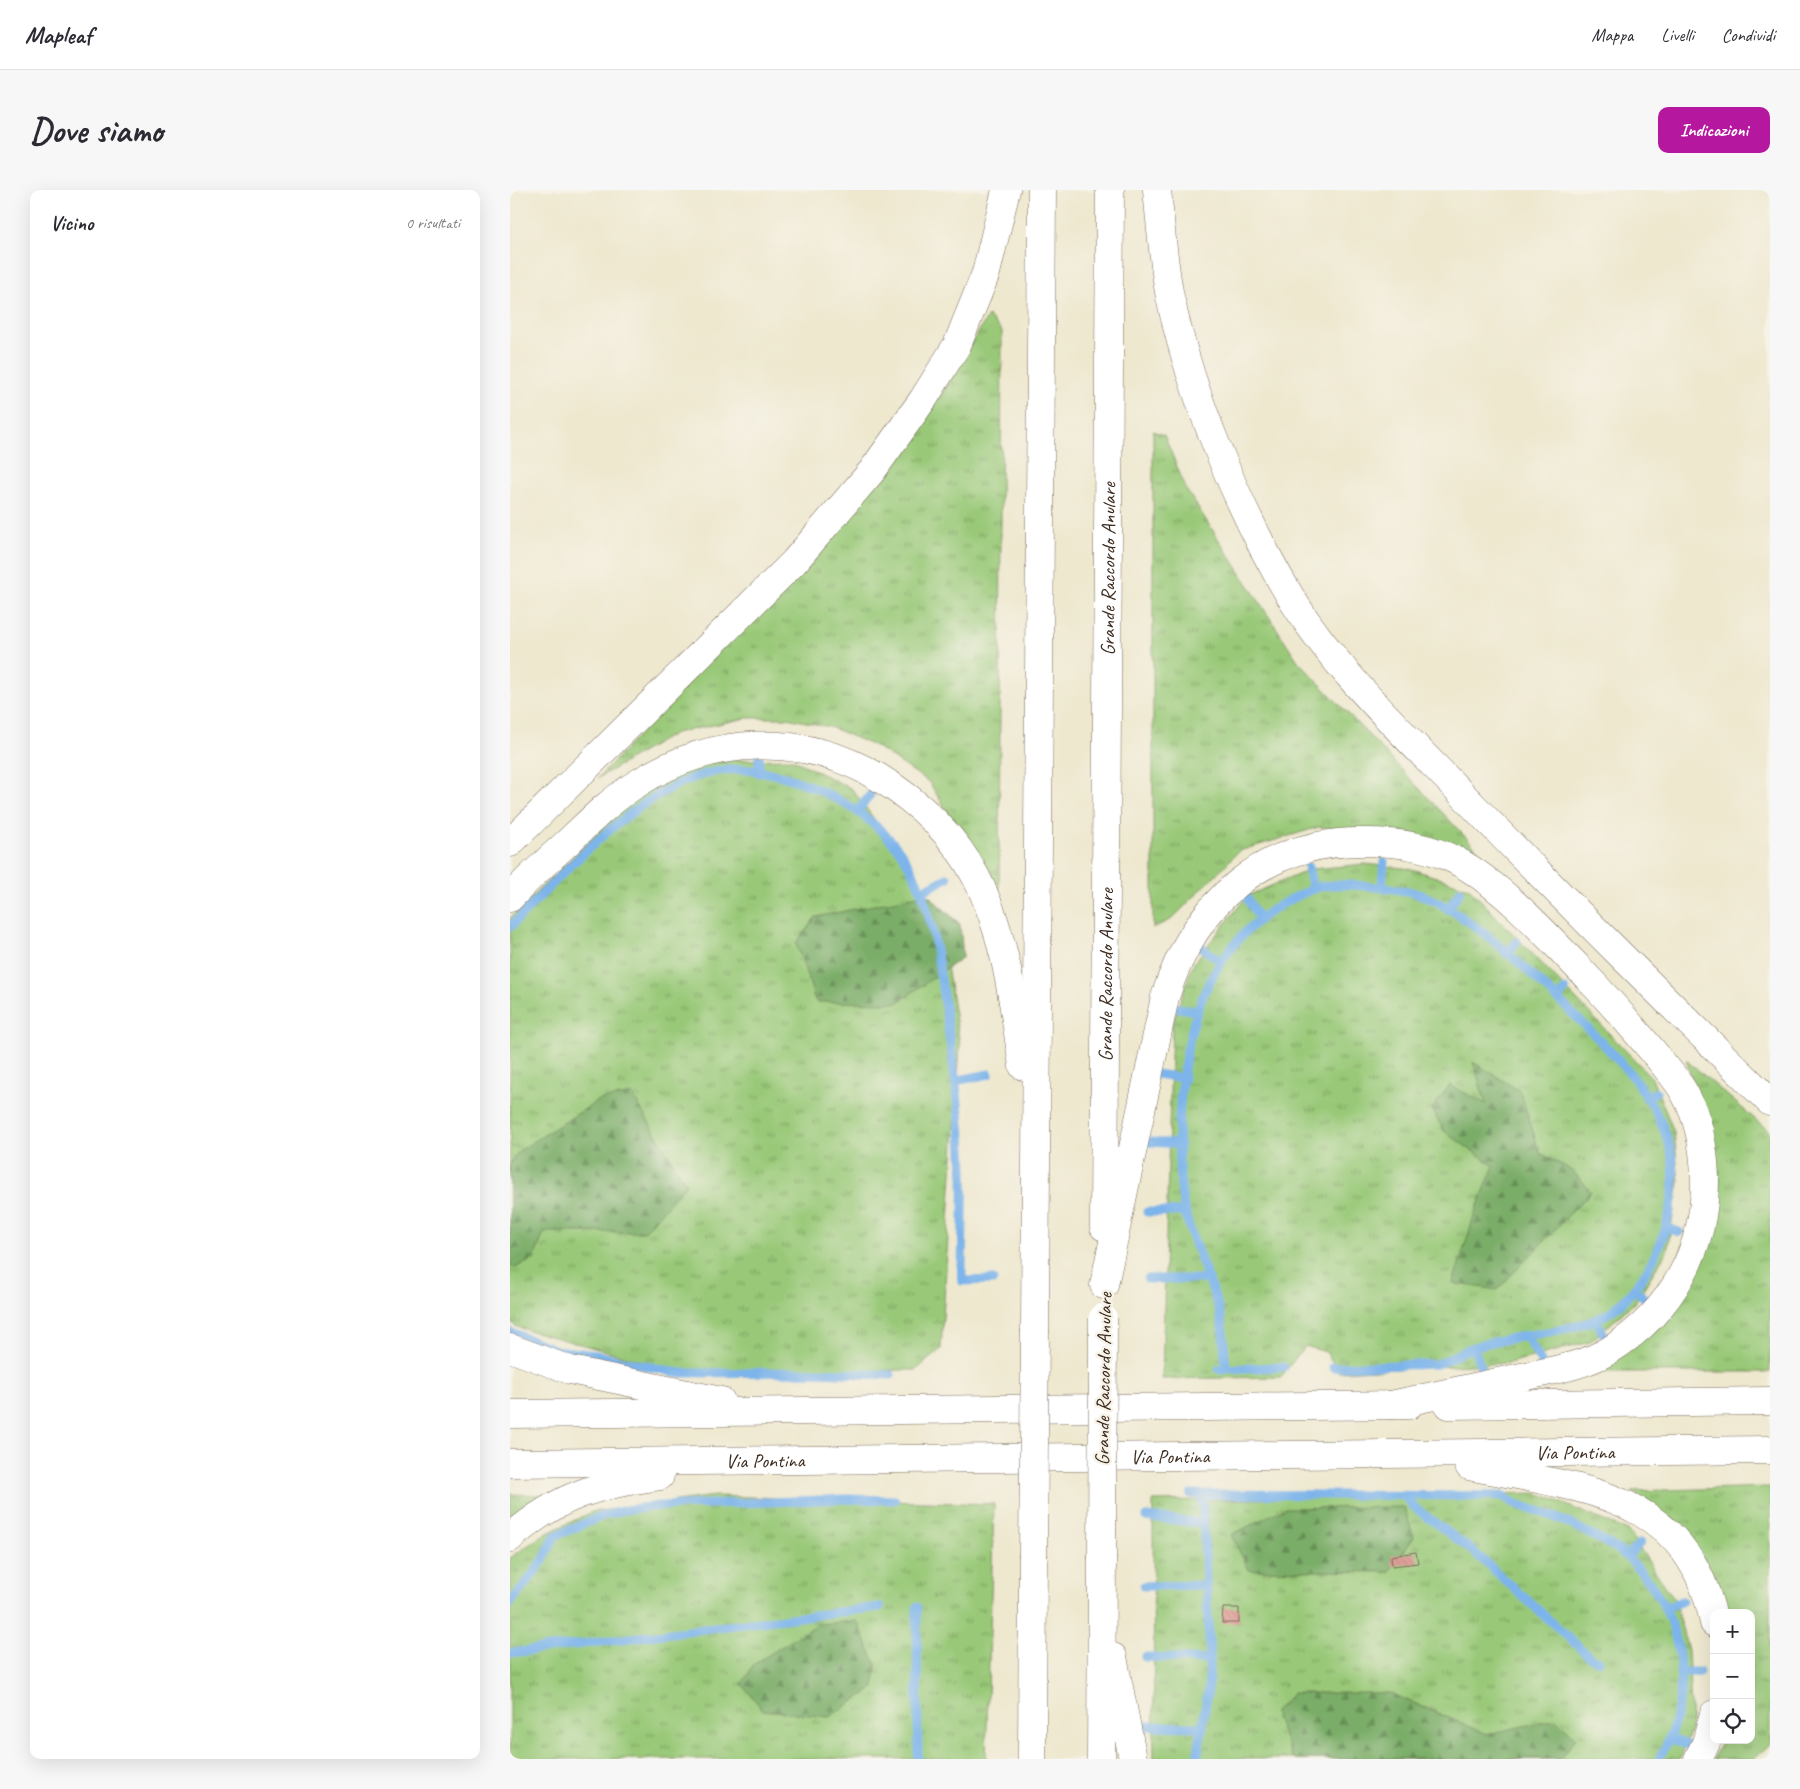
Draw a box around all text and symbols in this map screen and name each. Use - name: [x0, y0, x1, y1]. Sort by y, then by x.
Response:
- text: Mapleaf: [25, 20, 92, 50]
- text: Mappa: [1592, 24, 1633, 46]
- text: Livelli: [1661, 24, 1694, 46]
- text: Condividi: [1722, 24, 1775, 46]
- button: Indicazioni: [1658, 107, 1770, 153]
- text: Dove siamo: [30, 108, 163, 153]
- text: Vicino: [50, 210, 93, 236]
- text: 0 risultati: [406, 213, 460, 233]
- street label: Grande Raccordo Anulare: [1095, 481, 1121, 656]
- street label: Grande Raccordo Anulare: [1093, 887, 1119, 1062]
- street label: Grande Raccordo Anulare: [1089, 1291, 1118, 1466]
- street label: Via Pontina: [1535, 1440, 1617, 1465]
- street label: Via Pontina: [1130, 1444, 1212, 1470]
- street label: Via Pontina: [725, 1448, 807, 1474]
- map controls: [1710, 1609, 1755, 1744]
- button: +: [1710, 1609, 1755, 1654]
- button: −: [1710, 1654, 1755, 1699]
- button: locate: [1710, 1699, 1755, 1744]

